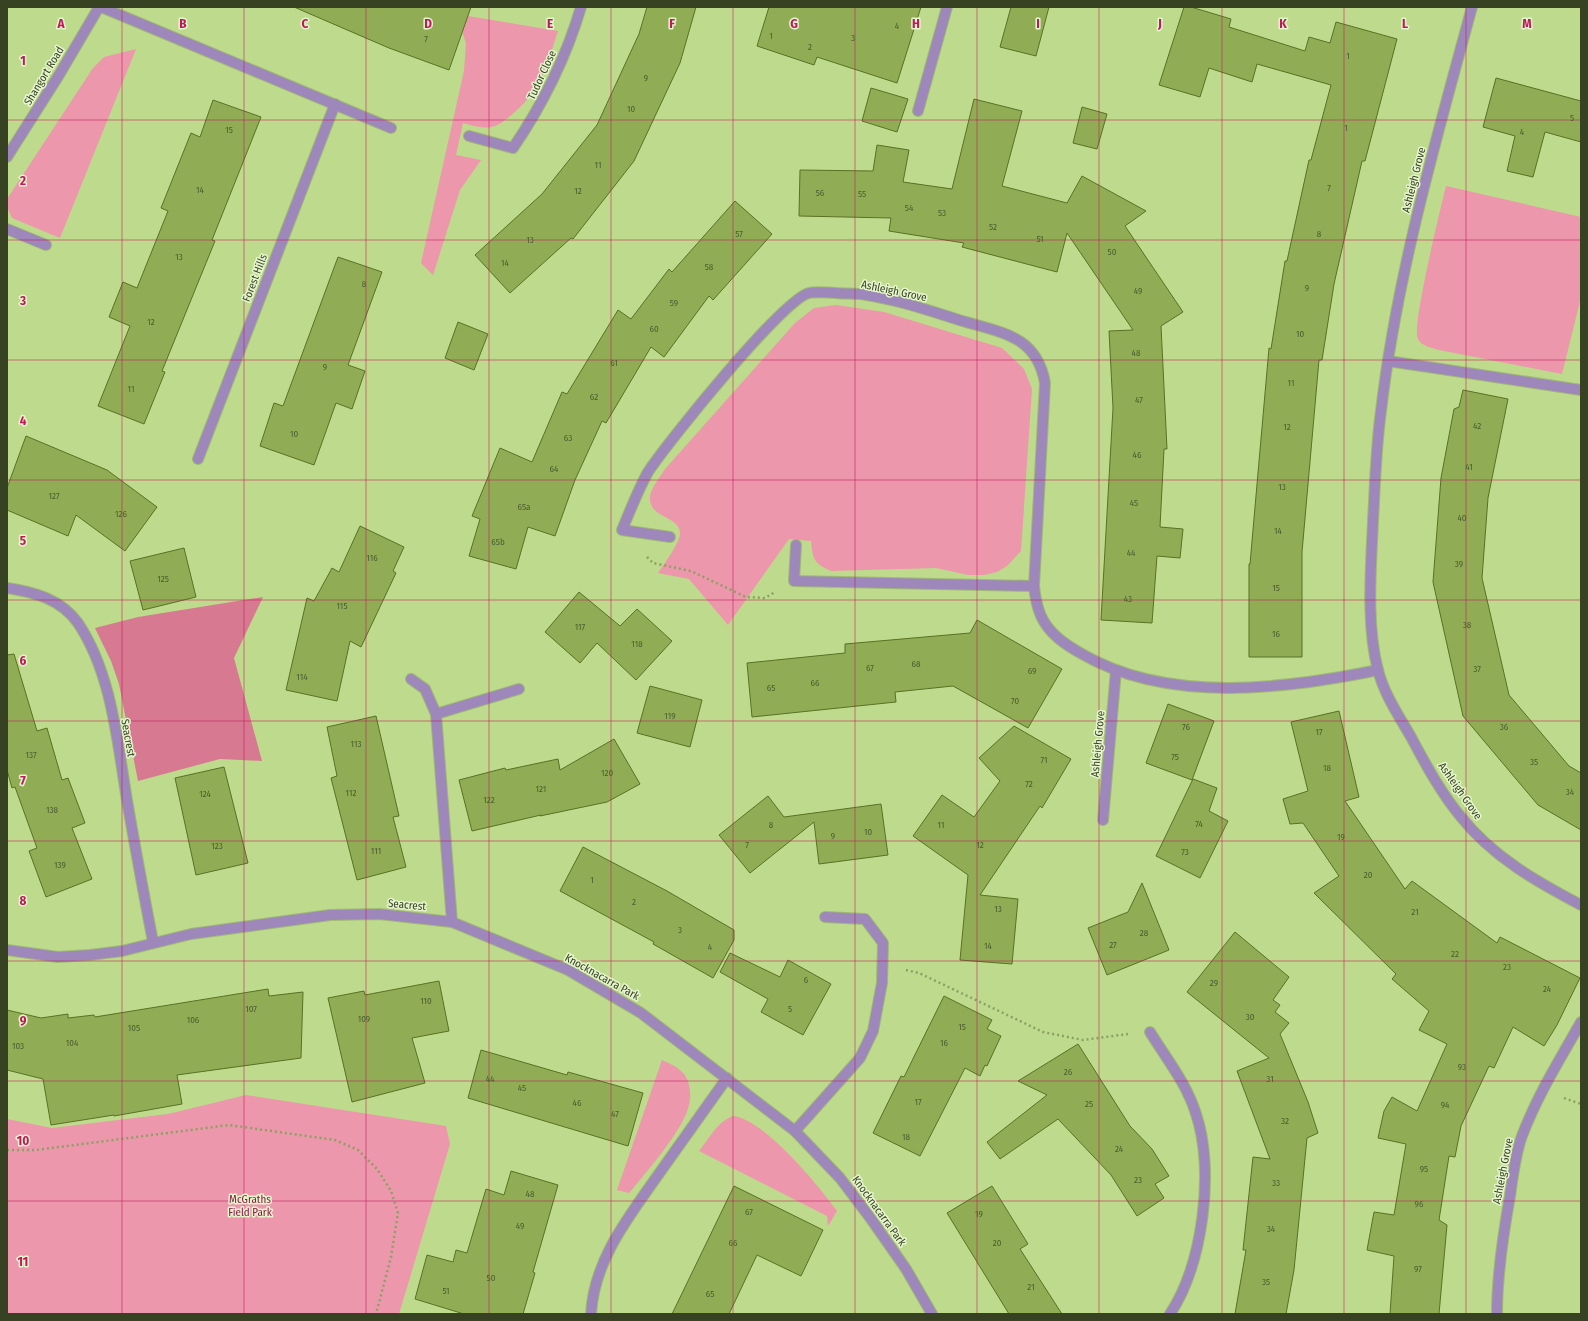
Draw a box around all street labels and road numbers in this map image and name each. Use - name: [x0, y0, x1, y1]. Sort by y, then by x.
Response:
- street label: Shangort Road: [21, 44, 67, 108]
- street label: Tudor Close: [525, 48, 559, 102]
- street label: Ashleigh Grove: [1400, 146, 1428, 214]
- street label: Forest Hills: [240, 252, 270, 304]
- street label: Ashleigh Grove: [860, 278, 928, 304]
- street label: Ashleigh Grove: [1089, 710, 1107, 778]
- street label: Seacrest: [118, 718, 138, 758]
- street label: Ashleigh Grove: [1436, 760, 1484, 822]
- street label: Seacrest: [387, 897, 427, 913]
- street label: Knocknacarra Park: [562, 951, 642, 1003]
- street label: Ashleigh Grove: [1490, 1137, 1516, 1205]
- street label: Knocknacarra Park: [849, 1173, 909, 1249]

